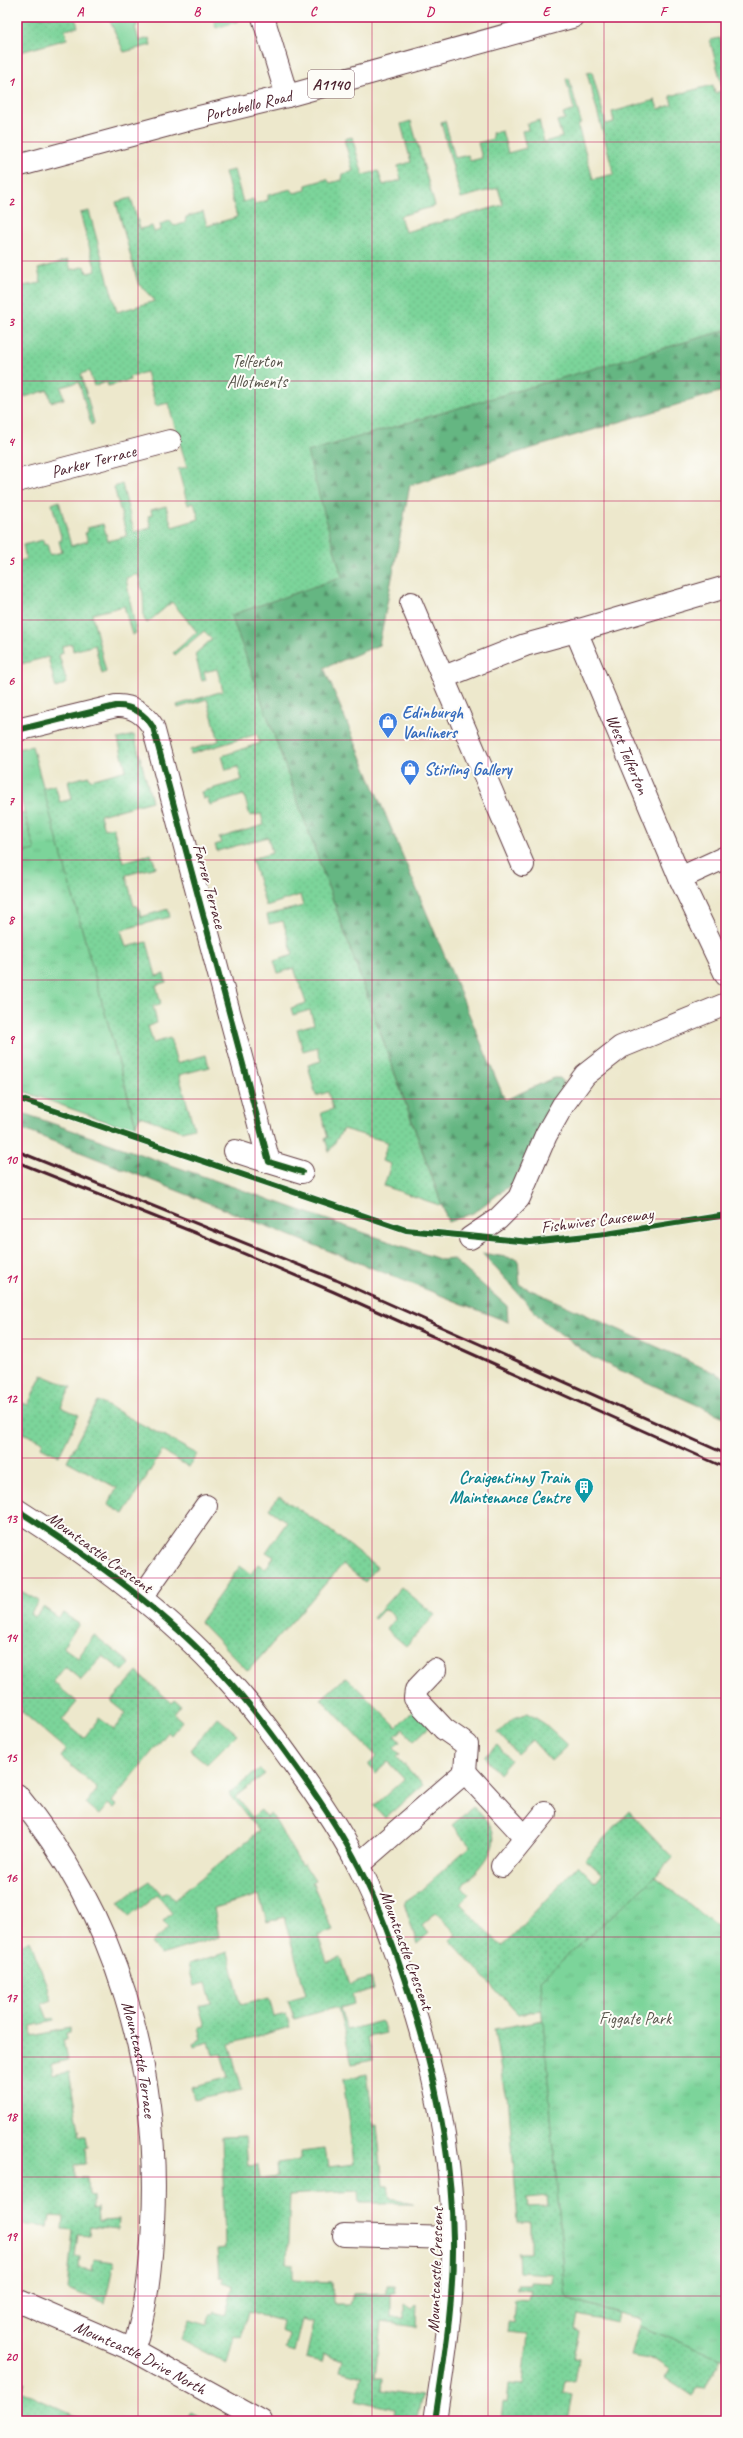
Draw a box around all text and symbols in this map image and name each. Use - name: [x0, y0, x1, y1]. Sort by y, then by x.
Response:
- text: A: [77, 4, 85, 20]
- text: B: [194, 4, 202, 20]
- text: C: [310, 4, 318, 20]
- text: D: [426, 4, 435, 20]
- text: E: [543, 4, 552, 20]
- text: F: [660, 4, 669, 20]
- road number: A1140: [308, 70, 354, 98]
- text: 1: [8, 74, 16, 90]
- street label: Portobello Road: [203, 85, 296, 126]
- text: 2: [8, 194, 15, 210]
- text: 3: [8, 314, 15, 330]
- park label: Telferton Allotments: [227, 351, 289, 392]
- text: 4: [8, 434, 16, 450]
- street label: Parker Terrace: [49, 440, 140, 483]
- text: 5: [8, 553, 15, 569]
- text: 6: [8, 673, 15, 689]
- place label: Edinburgh Vanliners: [402, 702, 464, 743]
- shop icon: Edinburgh Vanliners: [377, 711, 399, 739]
- street label: West Telferton: [601, 711, 654, 799]
- shop icon: Stirling Gallery: [399, 758, 421, 786]
- place label: Stirling Gallery: [424, 759, 514, 780]
- text: 7: [8, 793, 15, 809]
- street label: Farrer Terrace: [188, 842, 231, 932]
- text: 8: [8, 912, 16, 928]
- text: 9: [8, 1032, 15, 1048]
- text: 10: [5, 1152, 18, 1168]
- street label: Fishwives Causeway: [540, 1203, 655, 1238]
- text: 11: [5, 1271, 19, 1287]
- text: 12: [5, 1391, 18, 1407]
- place label: Craigentinny Train Maintenance Centre: [449, 1467, 572, 1508]
- building icon: Craigentinny Train Maintenance Centre: [573, 1476, 595, 1504]
- street label: Mountcastle Crescent: [43, 1507, 159, 1599]
- text: 13: [5, 1511, 18, 1527]
- text: 14: [5, 1630, 19, 1646]
- text: 15: [5, 1750, 18, 1766]
- text: 16: [5, 1870, 18, 1886]
- street label: Mountcastle Crescent: [375, 1888, 439, 2015]
- text: 17: [5, 1990, 18, 2006]
- street label: Mountcastle Terrace: [117, 1999, 160, 2120]
- park label: Figgate Park: [599, 2008, 673, 2029]
- text: 18: [5, 2109, 19, 2125]
- street label: Mountcastle Crescent: [423, 2204, 448, 2333]
- text: 19: [5, 2229, 18, 2245]
- street label: Mountcastle Drive North: [71, 2316, 211, 2400]
- text: 20: [5, 2349, 18, 2365]

